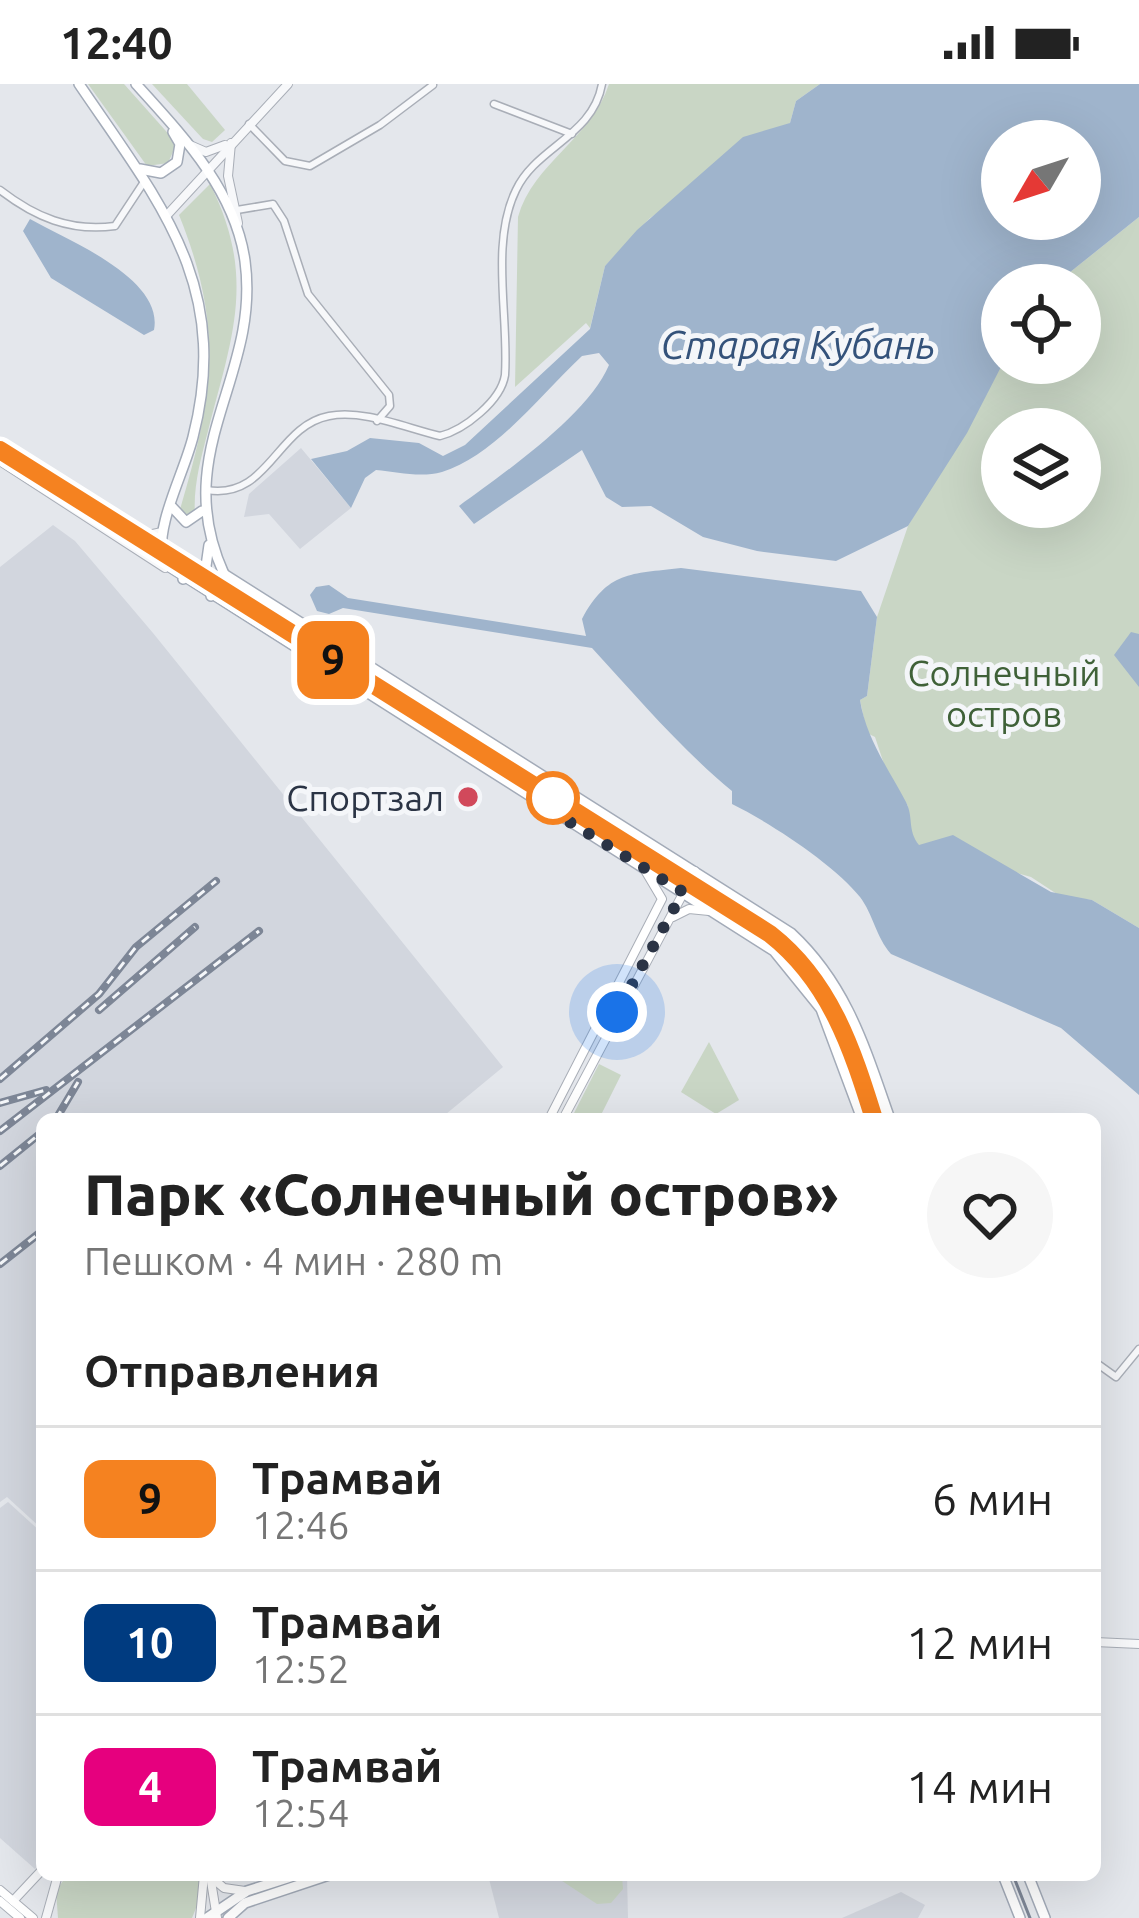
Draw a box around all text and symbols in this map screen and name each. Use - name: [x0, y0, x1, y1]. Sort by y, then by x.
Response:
- text: 12:40: [60, 17, 173, 68]
- north arrow: [981, 120, 1101, 240]
- map controls: [981, 120, 1101, 528]
- button: locate: [981, 264, 1101, 384]
- water label: Старая Кубань: [661, 323, 935, 366]
- button: layers: [981, 408, 1101, 528]
- line badge: 9: [294, 621, 372, 699]
- text: 9: [321, 636, 345, 683]
- park label: Солнечный остров: [907, 652, 1101, 734]
- unlabelled marker: [528, 773, 578, 823]
- place label: Спортзал: [286, 777, 444, 818]
- marker: Спортзал: [455, 784, 481, 810]
- your location: [587, 982, 647, 1042]
- button: heart: [927, 1152, 1053, 1278]
- text: Парк «Солнечный остров»: [84, 1162, 839, 1226]
- text: Пешком · 4 мин · 280 m: [84, 1239, 503, 1282]
- text: Отправления: [84, 1345, 380, 1396]
- text: Трамвай: [252, 1452, 442, 1503]
- text: 6 мин: [932, 1473, 1053, 1524]
- text: 9: [138, 1475, 162, 1522]
- text: 12:46: [252, 1503, 350, 1546]
- text: Трамвай: [252, 1596, 442, 1647]
- text: 12 мин: [906, 1617, 1053, 1668]
- text: 10: [126, 1619, 174, 1666]
- text: 12:52: [252, 1647, 350, 1690]
- text: Трамвай: [252, 1740, 442, 1791]
- text: 14 мин: [906, 1761, 1053, 1812]
- text: 4: [138, 1763, 162, 1810]
- text: 12:54: [252, 1791, 350, 1834]

